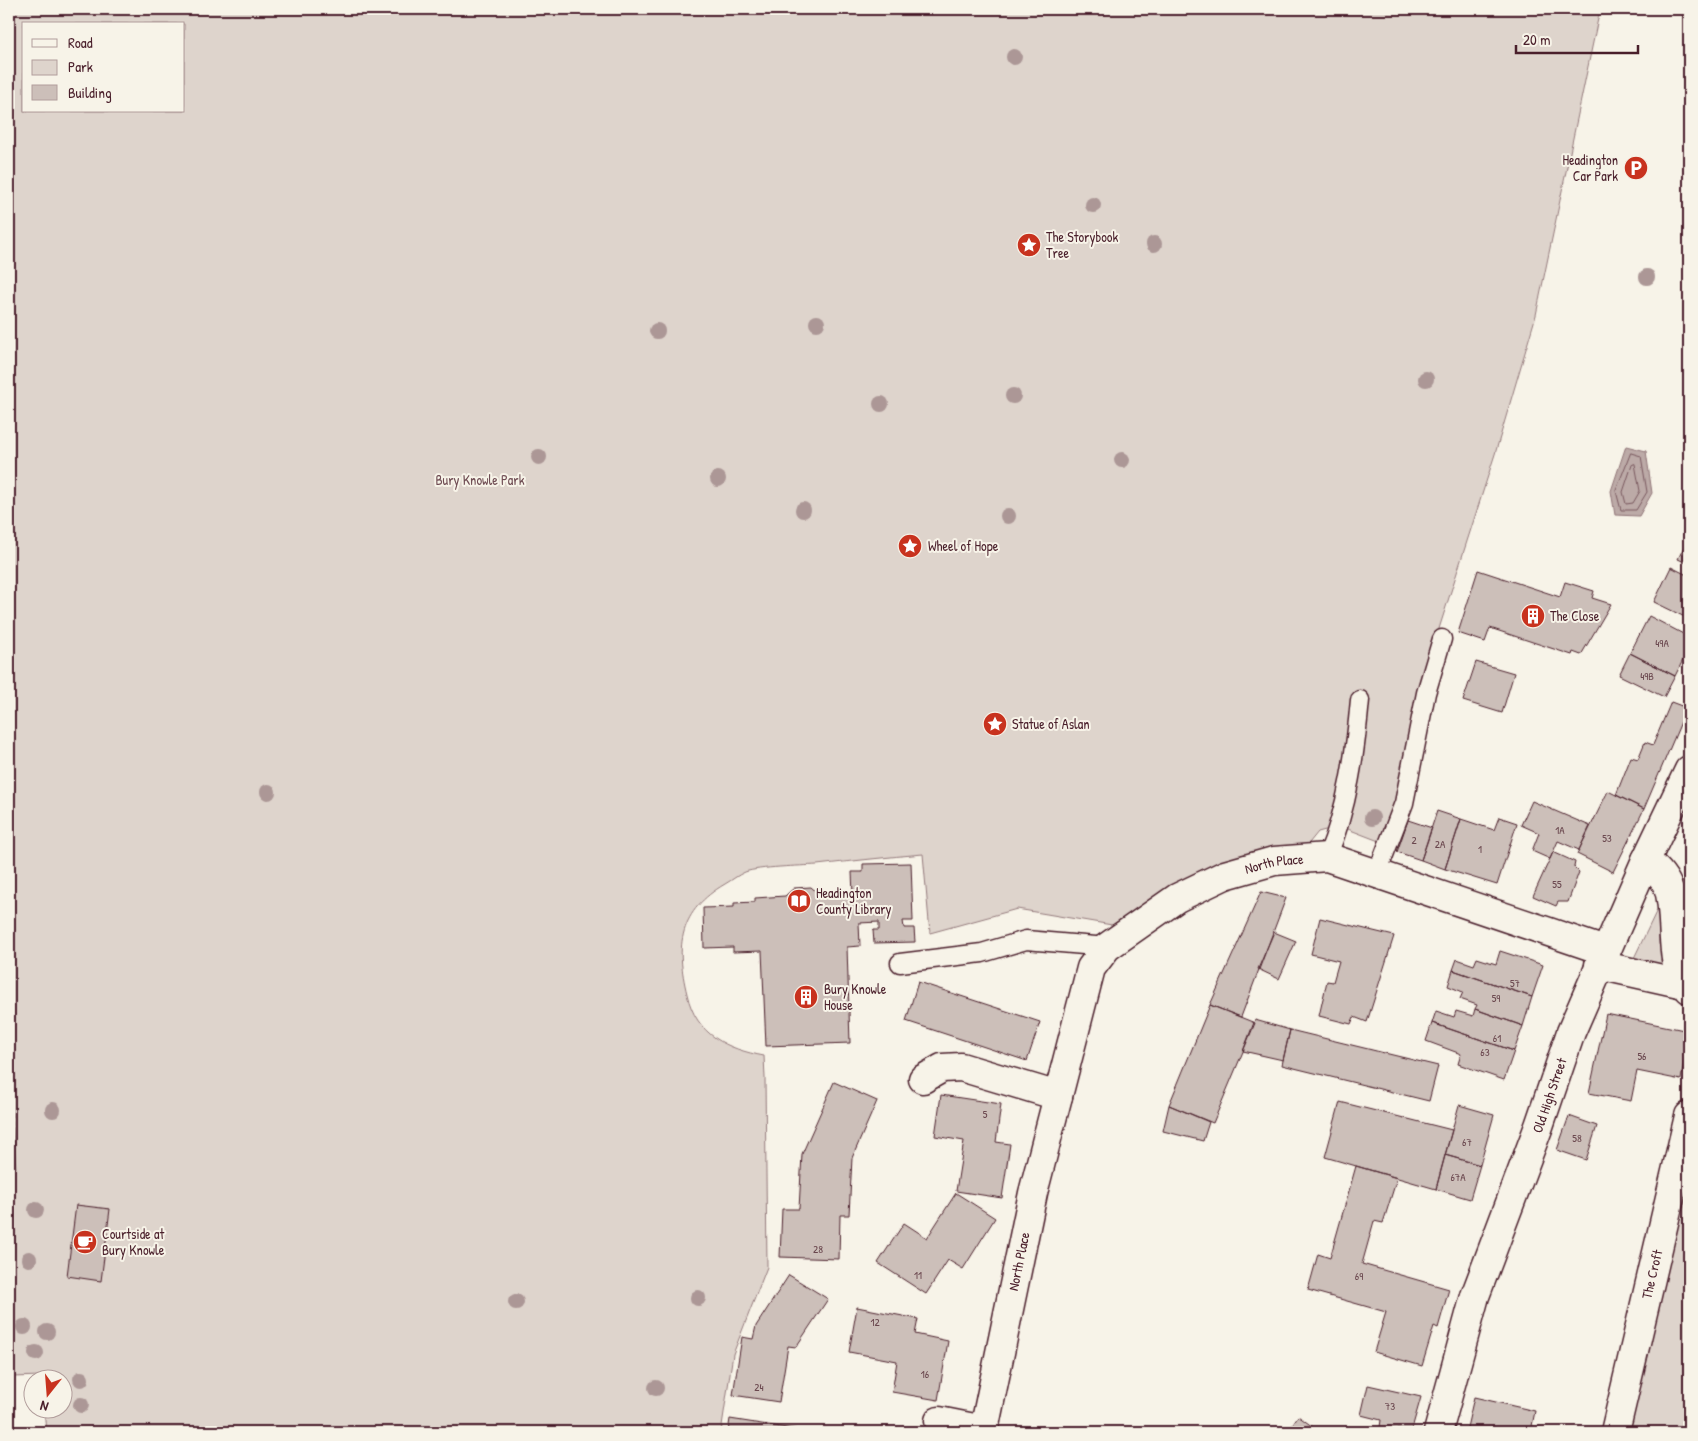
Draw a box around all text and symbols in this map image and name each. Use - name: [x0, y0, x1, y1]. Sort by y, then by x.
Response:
- legend: [22, 22, 185, 112]
- scale bar: [1516, 22, 1638, 54]
- text: 20 m: [1523, 29, 1550, 50]
- text: Road: [68, 32, 93, 53]
- text: Park: [68, 56, 93, 77]
- text: Building: [68, 82, 112, 103]
- place label: Headington Car Park: [1562, 150, 1618, 185]
- parking icon: Headington Car Park: [1623, 155, 1649, 181]
- place label: The Storybook Tree: [1046, 227, 1118, 262]
- place icon: The Storybook Tree: [1016, 232, 1042, 258]
- park label: Bury Knowle Park: [436, 470, 525, 490]
- place icon: Wheel of Hope: [897, 533, 923, 559]
- place label: Wheel of Hope: [928, 536, 999, 556]
- building icon: The Close: [1520, 603, 1546, 629]
- place label: The Close: [1550, 606, 1600, 625]
- house number: 49A: [1655, 636, 1669, 650]
- house number: 49B: [1640, 669, 1654, 683]
- place icon: Statue of Aslan: [982, 711, 1008, 737]
- place label: Statue of Aslan: [1012, 714, 1090, 733]
- house number: 1A: [1555, 823, 1565, 837]
- house number: 53: [1602, 831, 1612, 845]
- house number: 2: [1411, 833, 1417, 847]
- house number: 2A: [1435, 837, 1446, 851]
- house number: 1: [1478, 842, 1482, 856]
- street label: North Place: [1242, 849, 1304, 878]
- house number: 55: [1552, 877, 1562, 891]
- place label: Headington County Library: [816, 883, 892, 919]
- library icon: Headington County Library: [786, 888, 812, 914]
- house number: 57: [1510, 976, 1520, 990]
- place label: Bury Knowle House: [824, 979, 887, 1014]
- building icon: Bury Knowle House: [793, 984, 819, 1010]
- house number: 59: [1492, 991, 1500, 1005]
- house number: 61: [1493, 1031, 1501, 1045]
- house number: 63: [1480, 1045, 1490, 1059]
- house number: 56: [1637, 1049, 1647, 1063]
- street label: Old High Street: [1527, 1055, 1571, 1135]
- house number: 5: [983, 1107, 988, 1121]
- house number: 58: [1572, 1131, 1582, 1145]
- house number: 67: [1462, 1135, 1472, 1149]
- house number: 67A: [1450, 1170, 1466, 1184]
- place label: Courtside at Bury Knowle: [102, 1224, 165, 1260]
- cafe icon: Courtside at Bury Knowle: [72, 1229, 98, 1255]
- street label: North Place: [1003, 1230, 1034, 1292]
- house number: 28: [813, 1242, 823, 1256]
- street label: The Croft: [1637, 1248, 1666, 1301]
- house number: 11: [914, 1268, 922, 1282]
- house number: 69: [1355, 1269, 1363, 1283]
- house number: 12: [870, 1315, 880, 1329]
- house number: 16: [921, 1367, 930, 1381]
- north arrow: [22, 1368, 72, 1418]
- house number: 24: [754, 1380, 764, 1394]
- text: N: [37, 1397, 50, 1417]
- house number: 73: [1385, 1399, 1395, 1413]

